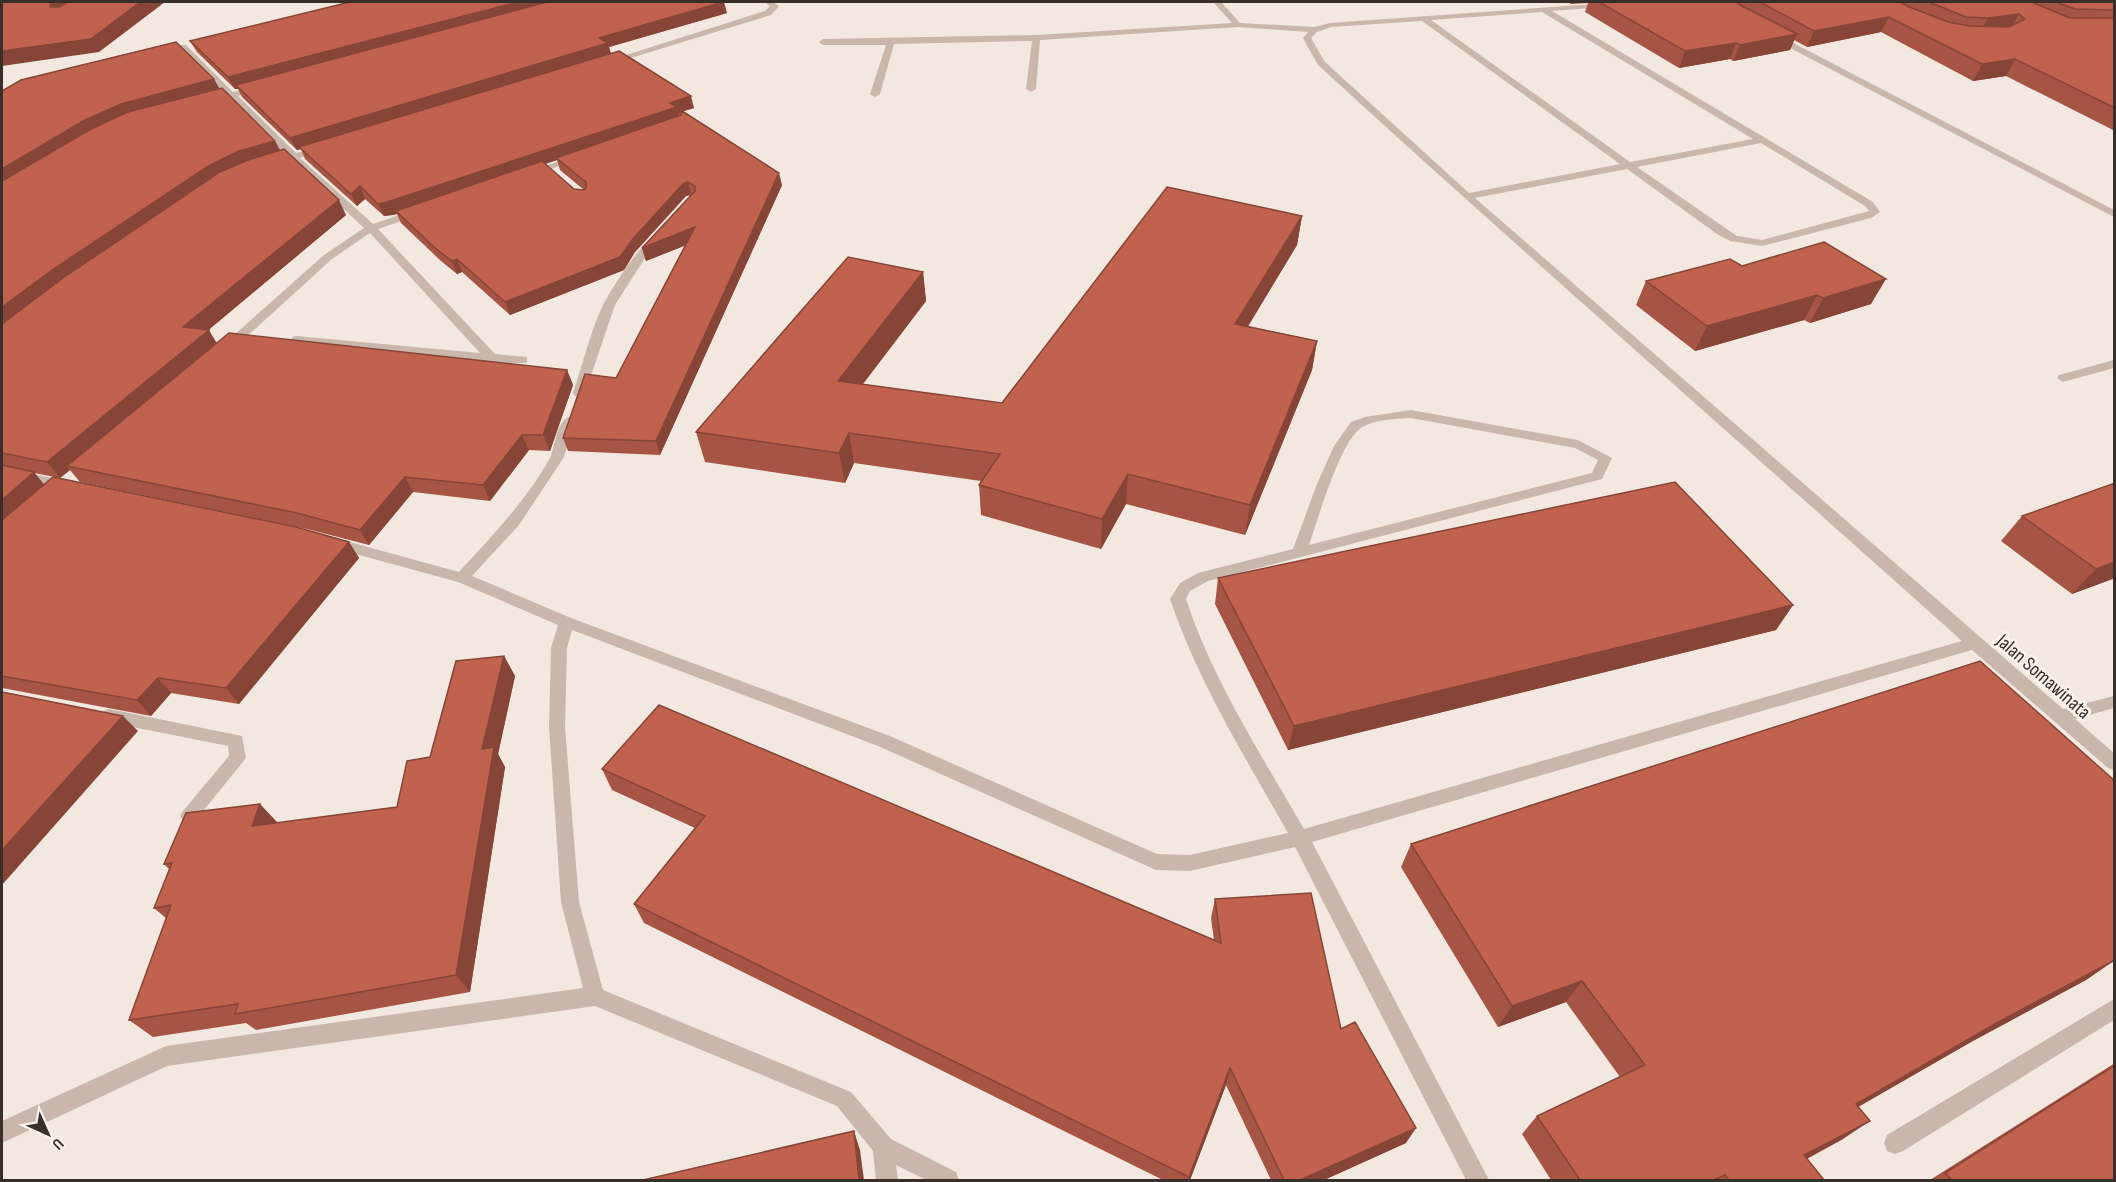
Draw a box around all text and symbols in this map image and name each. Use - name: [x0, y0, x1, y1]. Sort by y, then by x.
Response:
- street label: Jalan Somawinata: [1991, 629, 2095, 724]
- north arrow: [18, 1104, 78, 1164]
- text: U: [48, 1134, 67, 1153]

